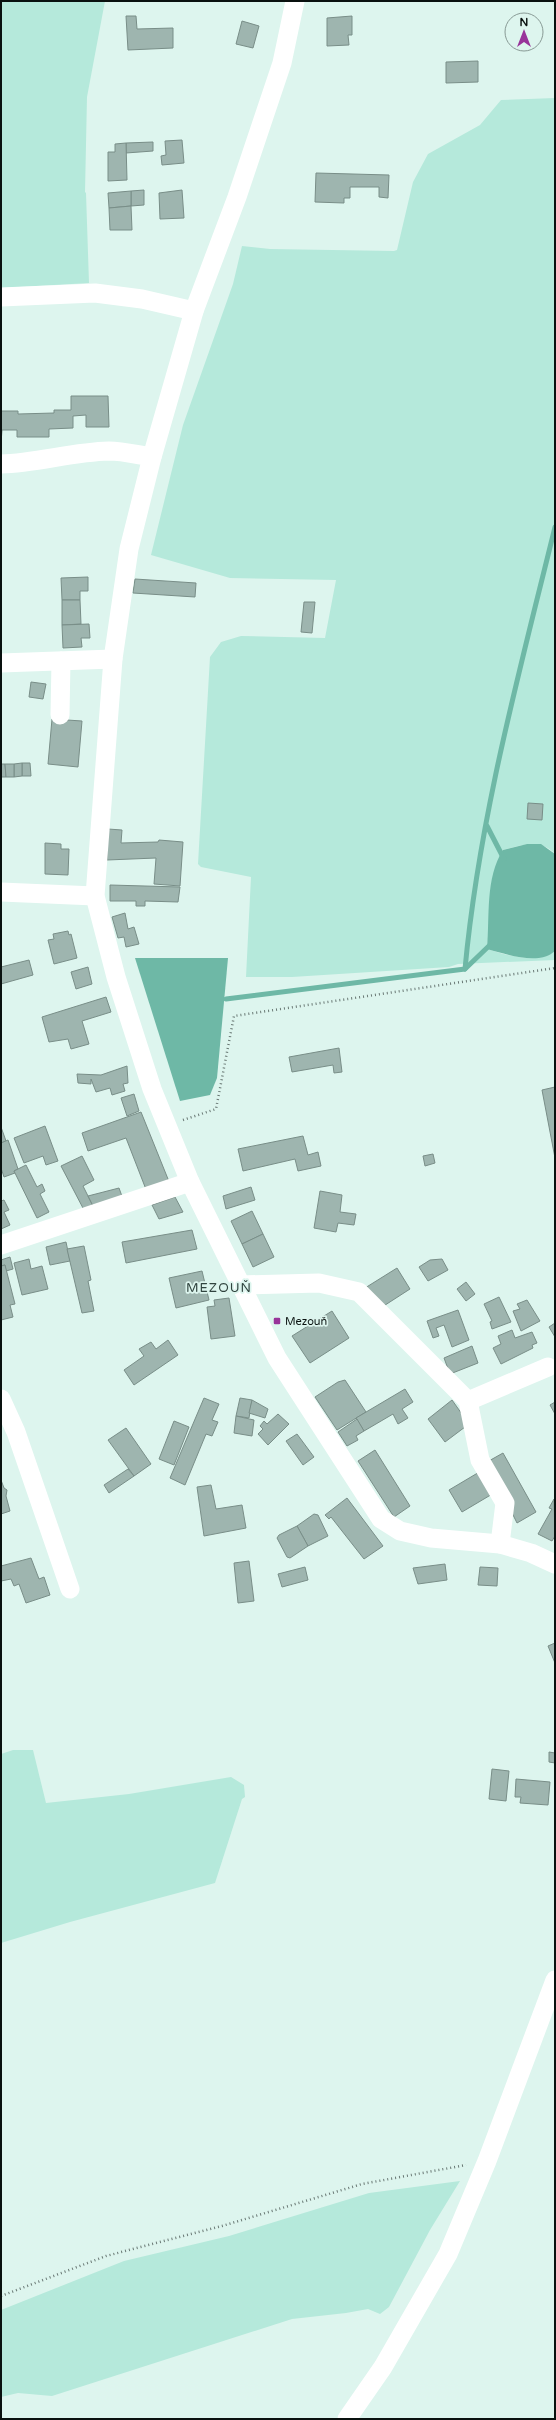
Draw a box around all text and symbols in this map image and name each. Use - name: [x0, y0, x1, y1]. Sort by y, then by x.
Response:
- north arrow: [504, 12, 544, 52]
- text: N: [520, 16, 528, 29]
- district label: MEZOUŇ: [186, 1280, 252, 1296]
- place label: Mezouň: [285, 1315, 327, 1328]
- marker: Mezouň: [272, 1316, 282, 1326]

